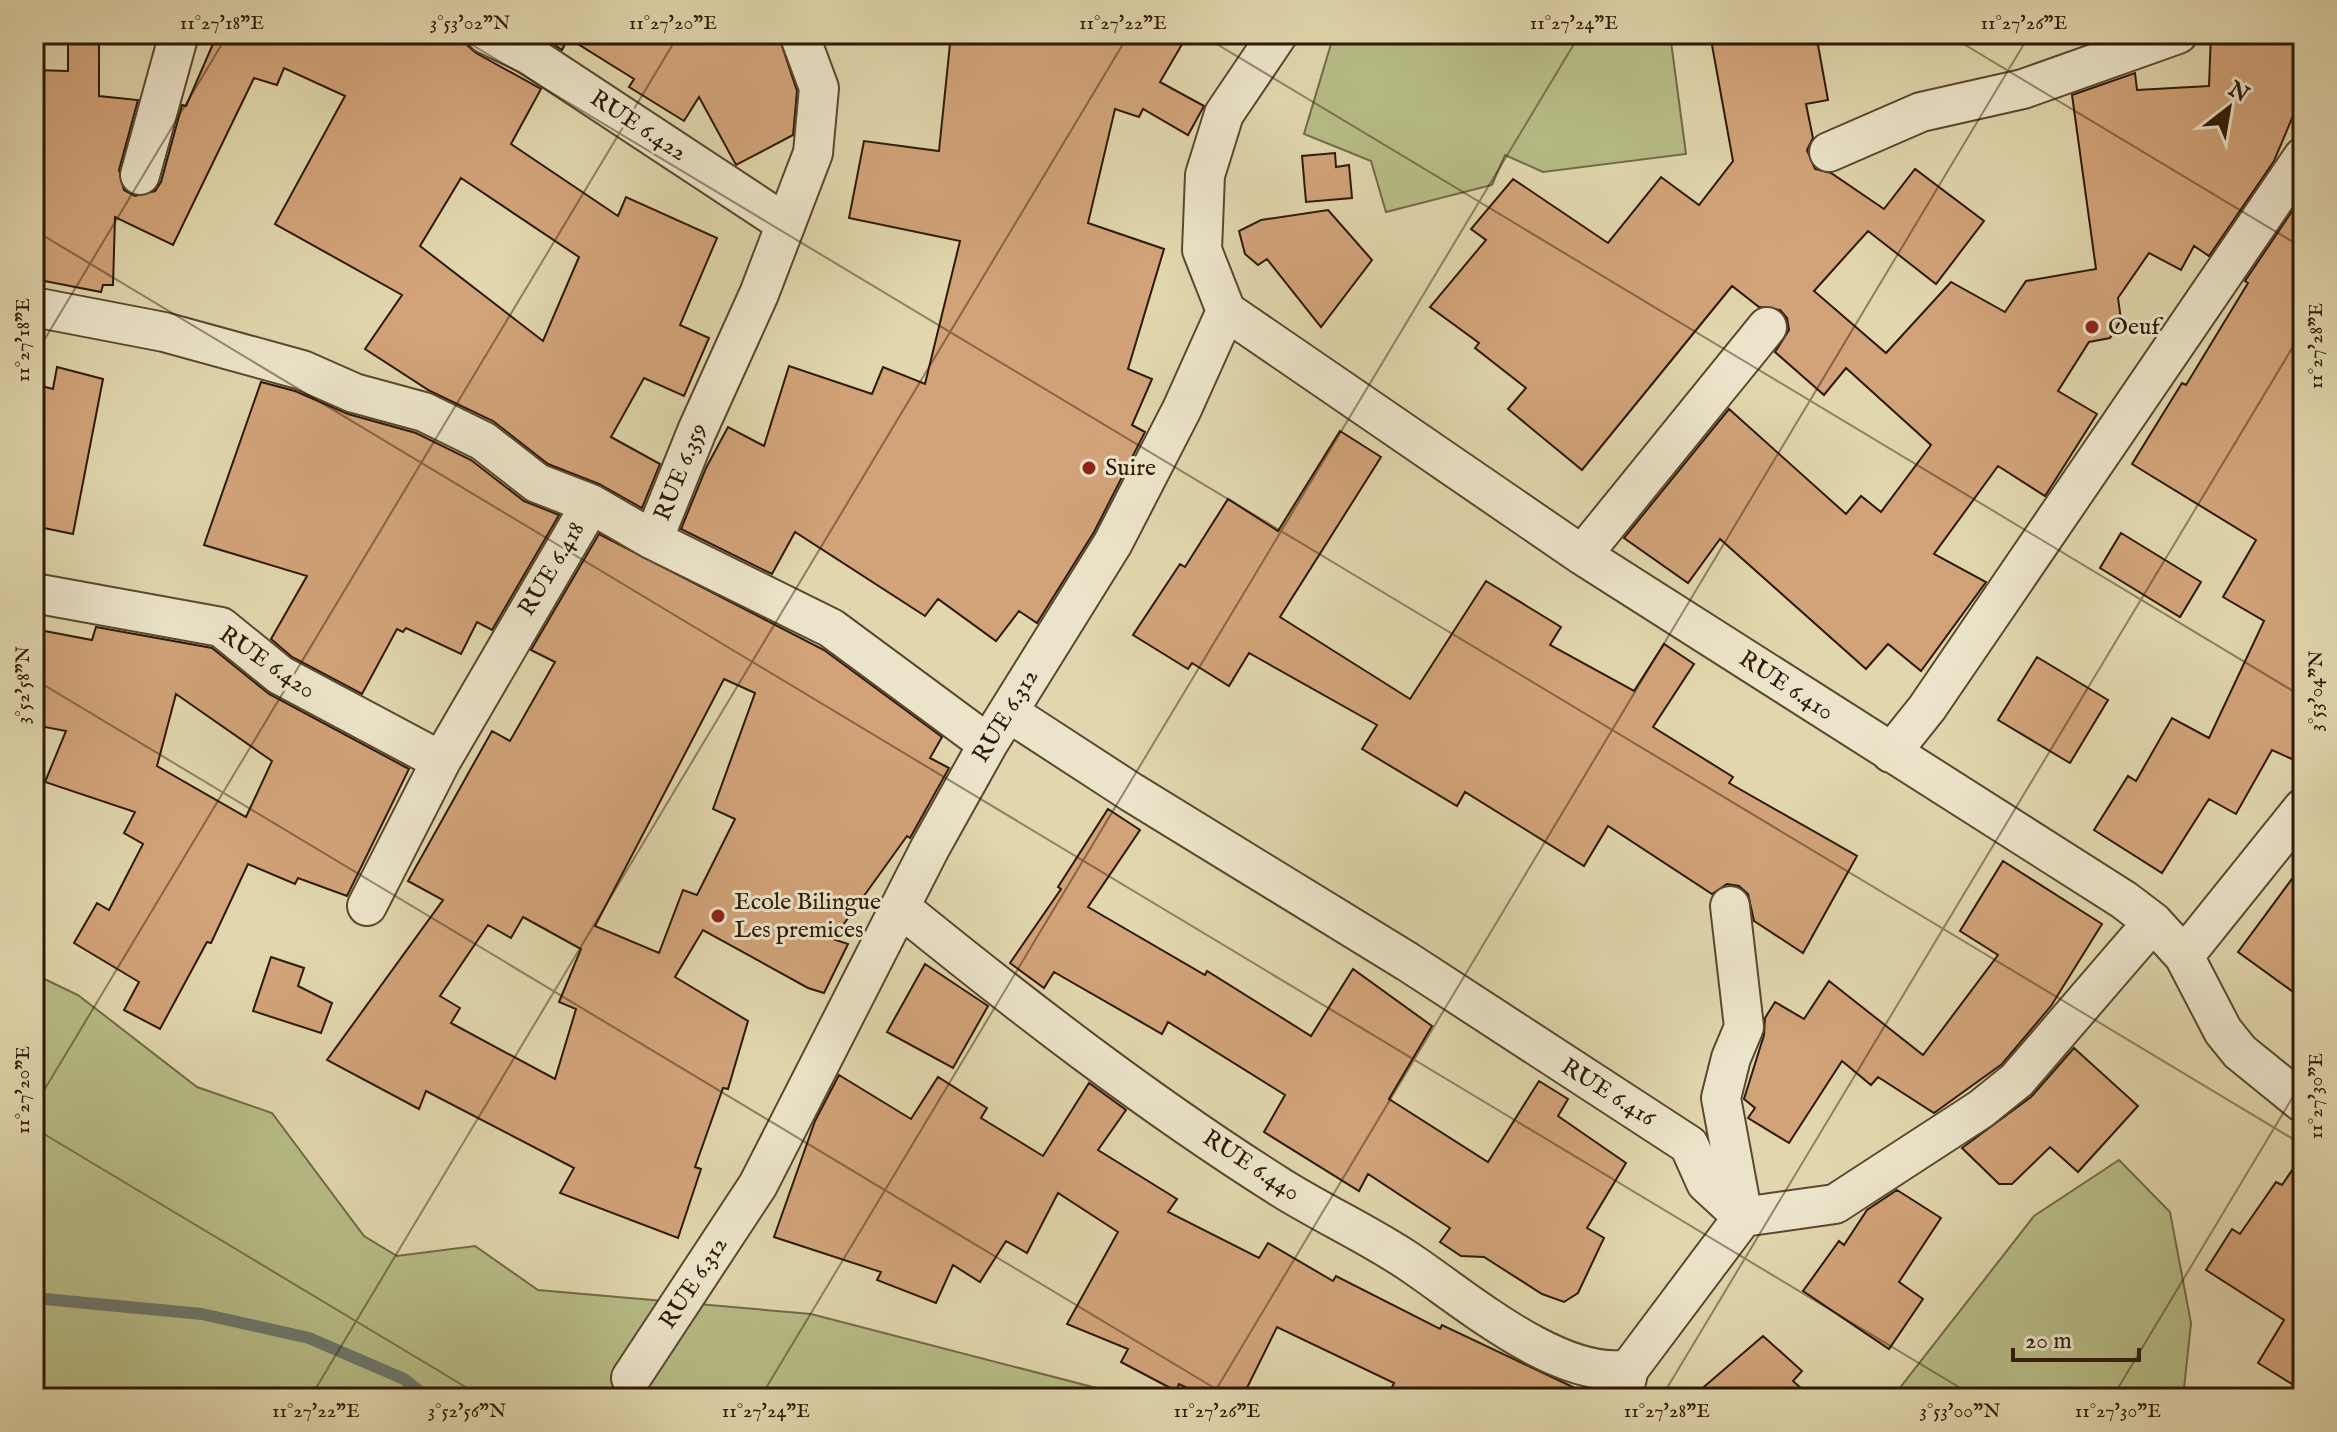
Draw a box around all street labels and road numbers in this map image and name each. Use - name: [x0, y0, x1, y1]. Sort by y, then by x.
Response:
- street label: RUE 6.422: [584, 83, 692, 169]
- street label: RUE 6.359: [647, 418, 715, 526]
- street label: RUE 6.418: [512, 516, 592, 622]
- street label: RUE 6.420: [213, 619, 321, 707]
- street label: RUE 6.410: [1733, 644, 1839, 728]
- street label: RUE 6.312: [966, 663, 1046, 769]
- street label: RUE 6.416: [1555, 1052, 1662, 1135]
- street label: RUE 6.440: [1196, 1123, 1306, 1209]
- street label: RUE 6.312: [653, 1231, 735, 1335]

